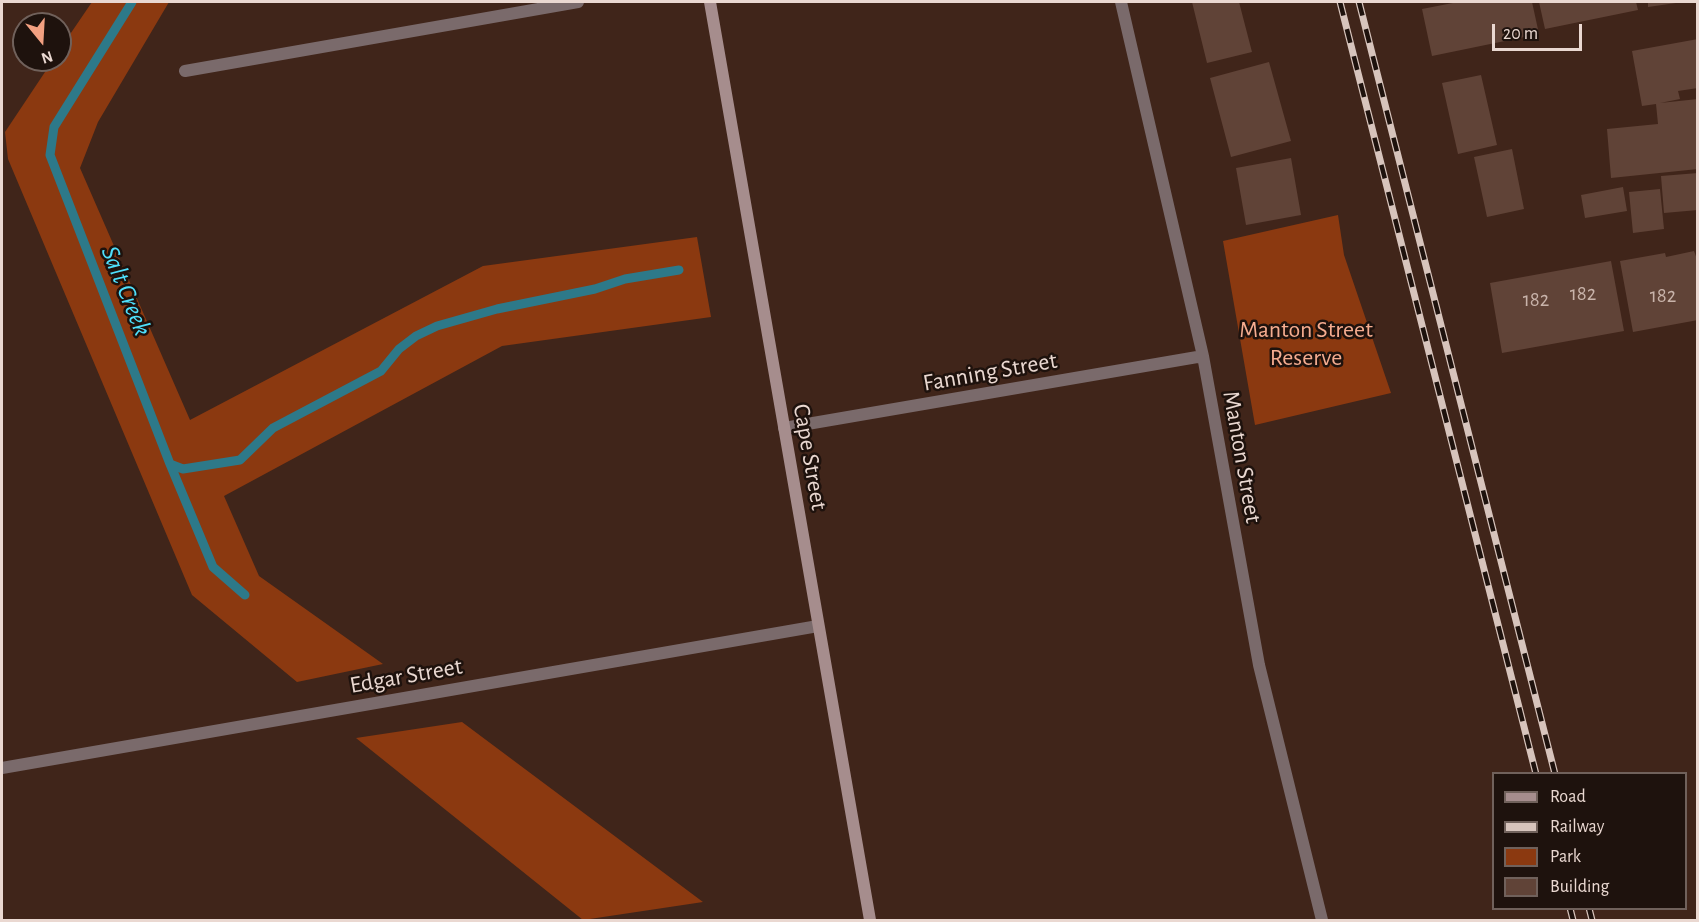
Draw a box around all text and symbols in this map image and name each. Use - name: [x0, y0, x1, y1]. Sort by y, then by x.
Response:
- north arrow: [12, 12, 72, 72]
- scale bar: [1495, 12, 1585, 50]
- text: 20 m: [1503, 25, 1538, 43]
- text: N: [39, 48, 55, 67]
- water label: Salt Creek: [94, 242, 158, 340]
- house number: 182: [1570, 281, 1596, 307]
- house number: 182: [1650, 283, 1676, 309]
- house number: 182: [1523, 287, 1549, 313]
- park label: Manton Street Reserve: [1239, 316, 1373, 372]
- street label: Fanning Street: [921, 346, 1059, 398]
- street label: Manton Street: [1216, 389, 1268, 525]
- street label: Cape Street: [787, 402, 833, 512]
- street label: Edgar Street: [347, 652, 465, 700]
- legend: [1492, 772, 1687, 910]
- text: Road: [1550, 788, 1586, 806]
- text: Railway: [1550, 818, 1604, 836]
- text: Park: [1550, 848, 1581, 866]
- text: Building: [1550, 878, 1609, 896]

